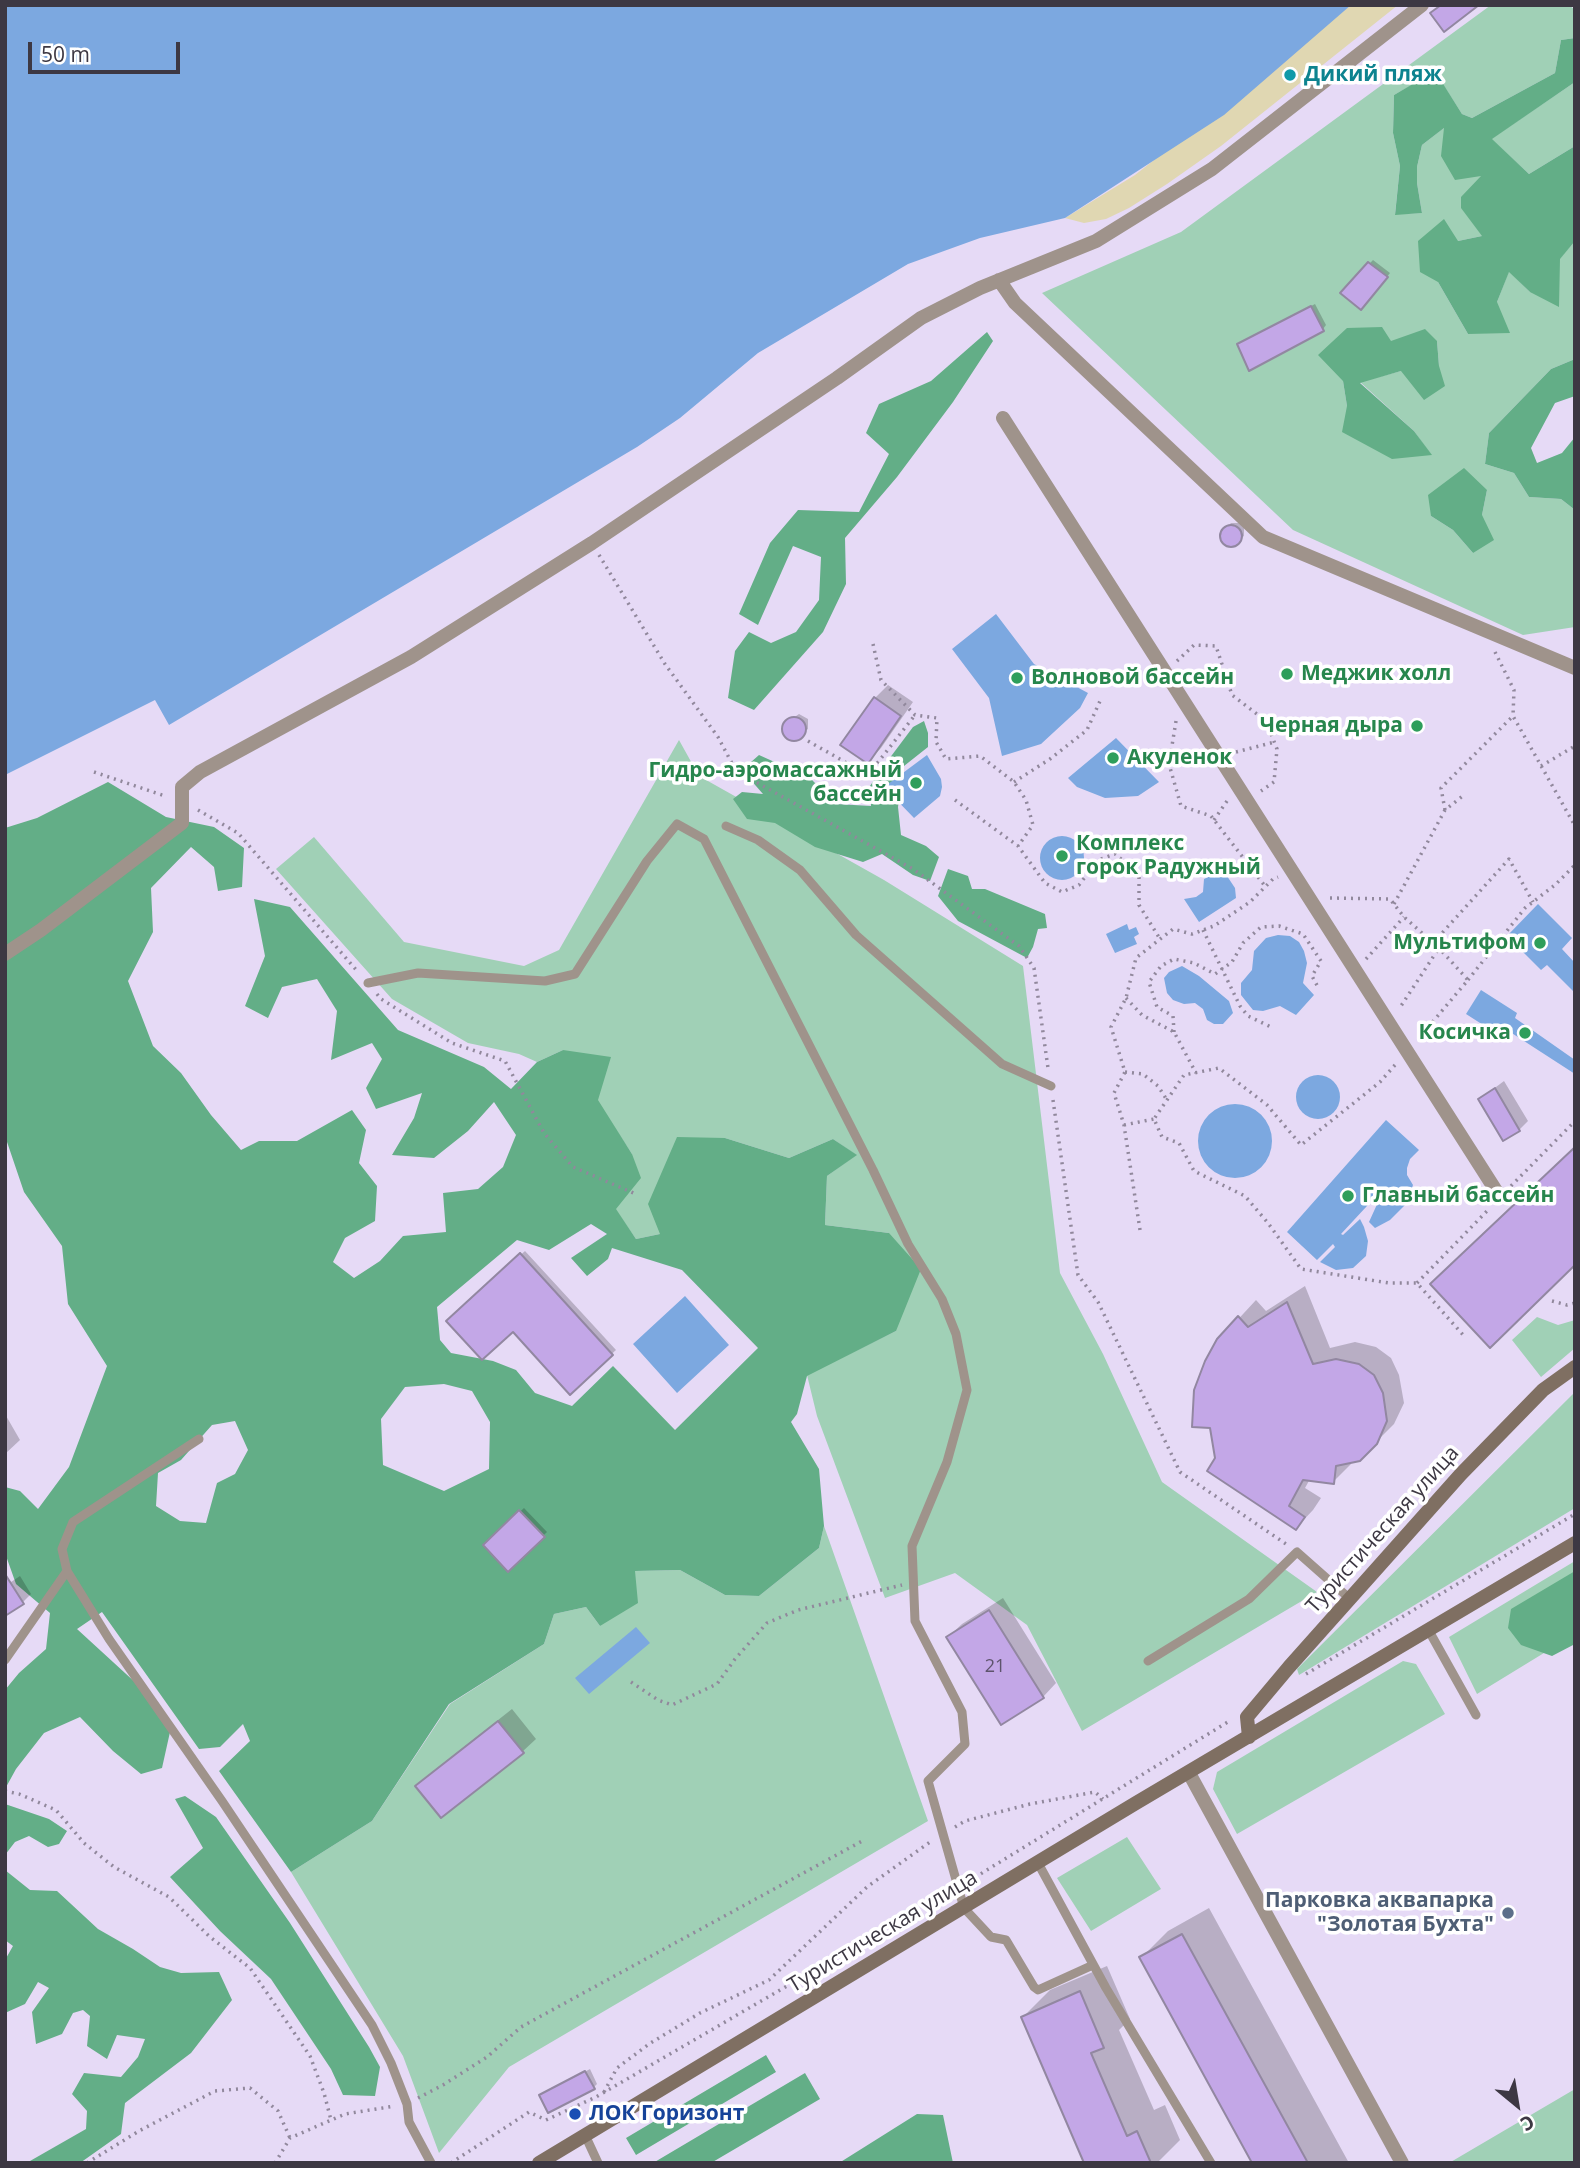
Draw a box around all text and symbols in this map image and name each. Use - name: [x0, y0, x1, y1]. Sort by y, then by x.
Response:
- scale bar: [32, 28, 184, 72]
- text: 50 m: [41, 40, 90, 68]
- place label: Дикий пляж: [1304, 62, 1442, 88]
- marker: Дикий пляж: [1282, 67, 1298, 83]
- place label: Меджик холл: [1301, 661, 1451, 687]
- place label: Волновой бассейн: [1031, 665, 1234, 691]
- marker: Меджик холл: [1279, 666, 1295, 682]
- marker: Волновой бассейн: [1009, 670, 1025, 686]
- place label: Черная дыра: [1260, 713, 1403, 739]
- marker: Черная дыра: [1409, 718, 1425, 734]
- place label: Акуленок: [1127, 745, 1232, 771]
- marker: Акуленок: [1105, 750, 1121, 766]
- place label: Гидро-аэромассажный бассейн: [648, 758, 902, 808]
- marker: Гидро-аэромассажный бассейн: [908, 775, 924, 791]
- place label: Комплекс горок Радужный: [1076, 831, 1261, 881]
- marker: Комплекс горок Радужный: [1054, 848, 1070, 864]
- place label: Мультифом: [1393, 930, 1526, 956]
- marker: Мультифом: [1532, 935, 1548, 951]
- place label: Косичка: [1419, 1020, 1511, 1046]
- marker: Косичка: [1517, 1025, 1533, 1041]
- place label: Главный бассейн: [1362, 1183, 1554, 1209]
- marker: Главный бассейн: [1340, 1188, 1356, 1204]
- street label: Туристическая улица: [1301, 1441, 1465, 1619]
- house number: 21: [985, 1656, 1005, 1678]
- street label: Туристическая улица: [784, 1865, 982, 1999]
- place label: Парковка аквапарка "Золотая Бухта": [1265, 1888, 1494, 1938]
- marker: Парковка аквапарка "Золотая Бухта": [1500, 1905, 1516, 1921]
- north arrow: [1482, 2070, 1552, 2140]
- place label: ЛОК Горизонт: [589, 2101, 744, 2127]
- marker: ЛОК Горизонт: [567, 2106, 583, 2122]
- text: С: [1516, 2109, 1539, 2137]

